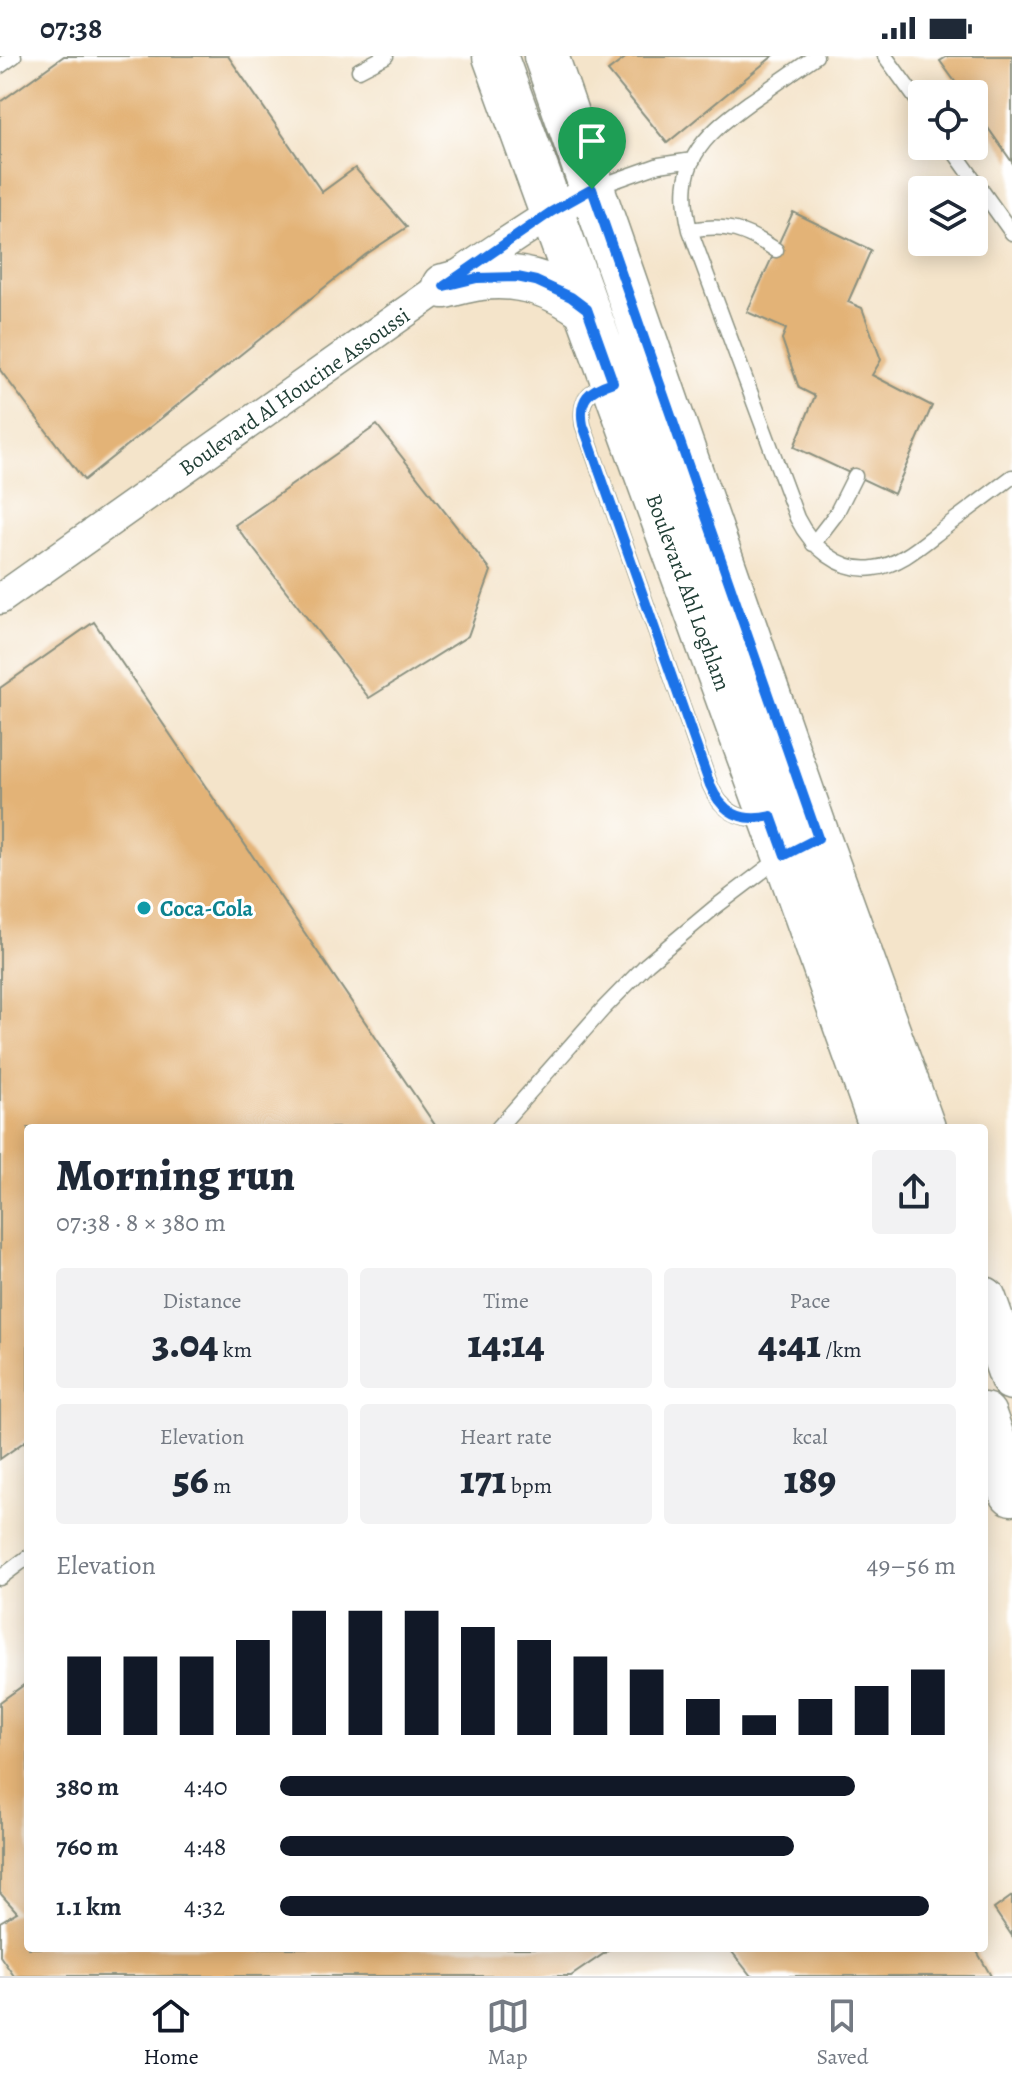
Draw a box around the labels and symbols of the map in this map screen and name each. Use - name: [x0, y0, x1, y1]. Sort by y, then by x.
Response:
- pin: [558, 107, 626, 189]
- street label: Boulevard Al Houcine Assoussi: [173, 301, 416, 483]
- street label: Boulevard Ahl Loghlam: [638, 490, 738, 695]
- place label: Coca-Cola: [160, 894, 254, 924]
- marker: Coca-Cola: [135, 899, 153, 917]

